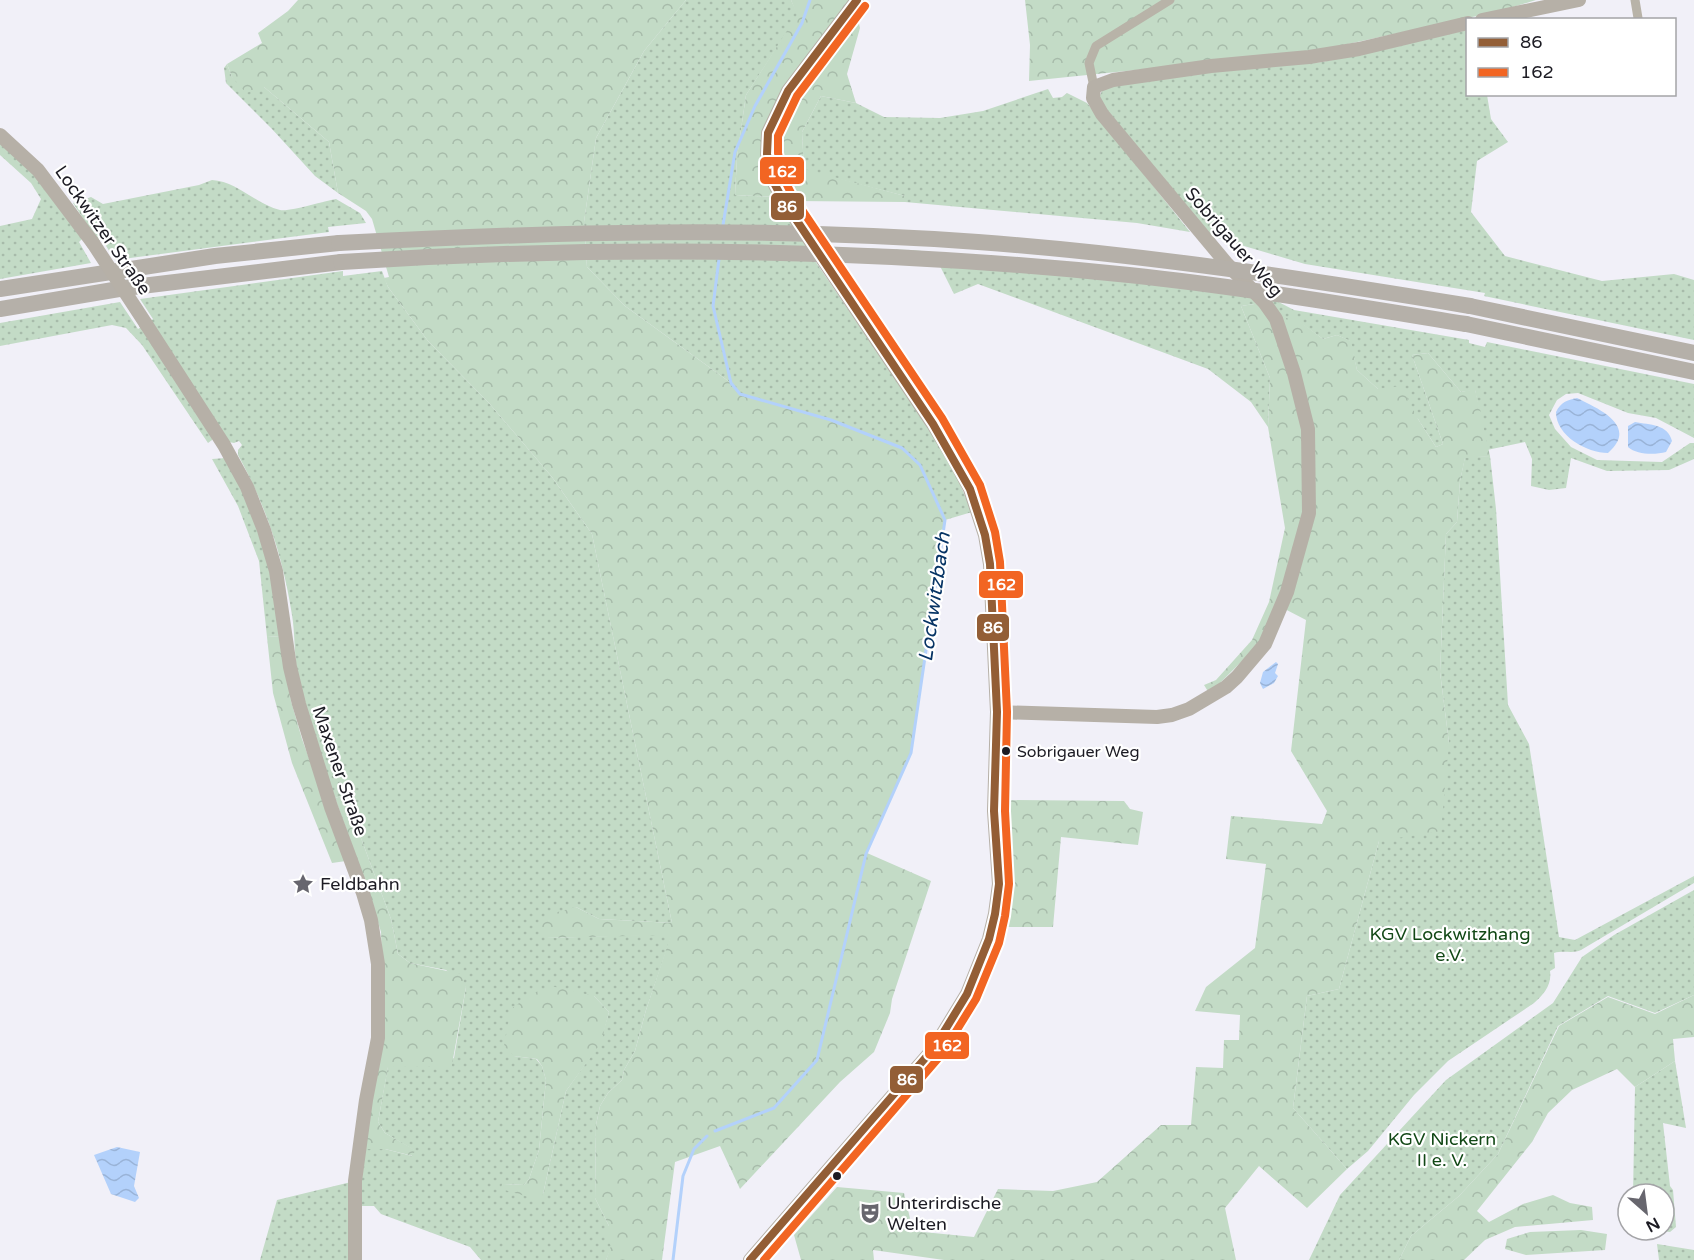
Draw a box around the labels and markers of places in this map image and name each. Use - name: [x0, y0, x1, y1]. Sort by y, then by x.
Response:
- place label: Sobrigauer Weg: [1017, 742, 1140, 762]
- marker: Sobrigauer Weg: [1000, 745, 1012, 757]
- place icon: Feldbahn: [291, 872, 315, 896]
- place label: Feldbahn: [320, 873, 400, 895]
- unlabelled marker: [831, 1170, 843, 1182]
- place label: Unterirdische Welten: [887, 1192, 1001, 1235]
- theatre icon: Unterirdische Welten: [858, 1201, 882, 1225]

